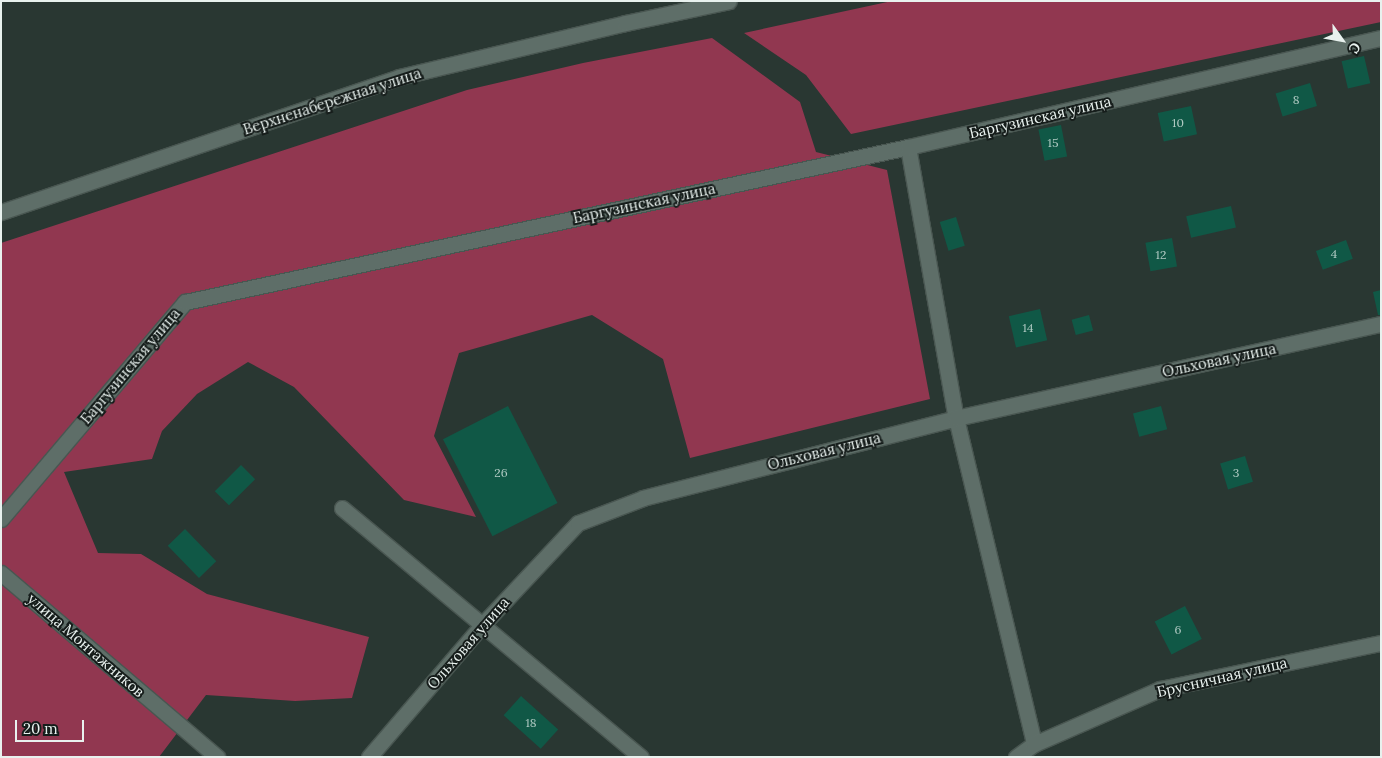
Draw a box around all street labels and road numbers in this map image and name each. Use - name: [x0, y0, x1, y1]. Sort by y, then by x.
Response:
- street label: Верхненабережная улица: [241, 64, 423, 138]
- street label: Баргузинская улица: [967, 92, 1113, 142]
- street label: Баргузинская улица: [571, 179, 717, 227]
- street label: Баргузинская улица: [76, 305, 184, 427]
- street label: Ольховая улица: [1160, 339, 1278, 381]
- street label: Ольховая улица: [766, 428, 882, 474]
- street label: улица Монтажников: [24, 589, 148, 701]
- street label: Ольховая улица: [423, 593, 513, 693]
- street label: Брусничная улица: [1155, 653, 1289, 701]

